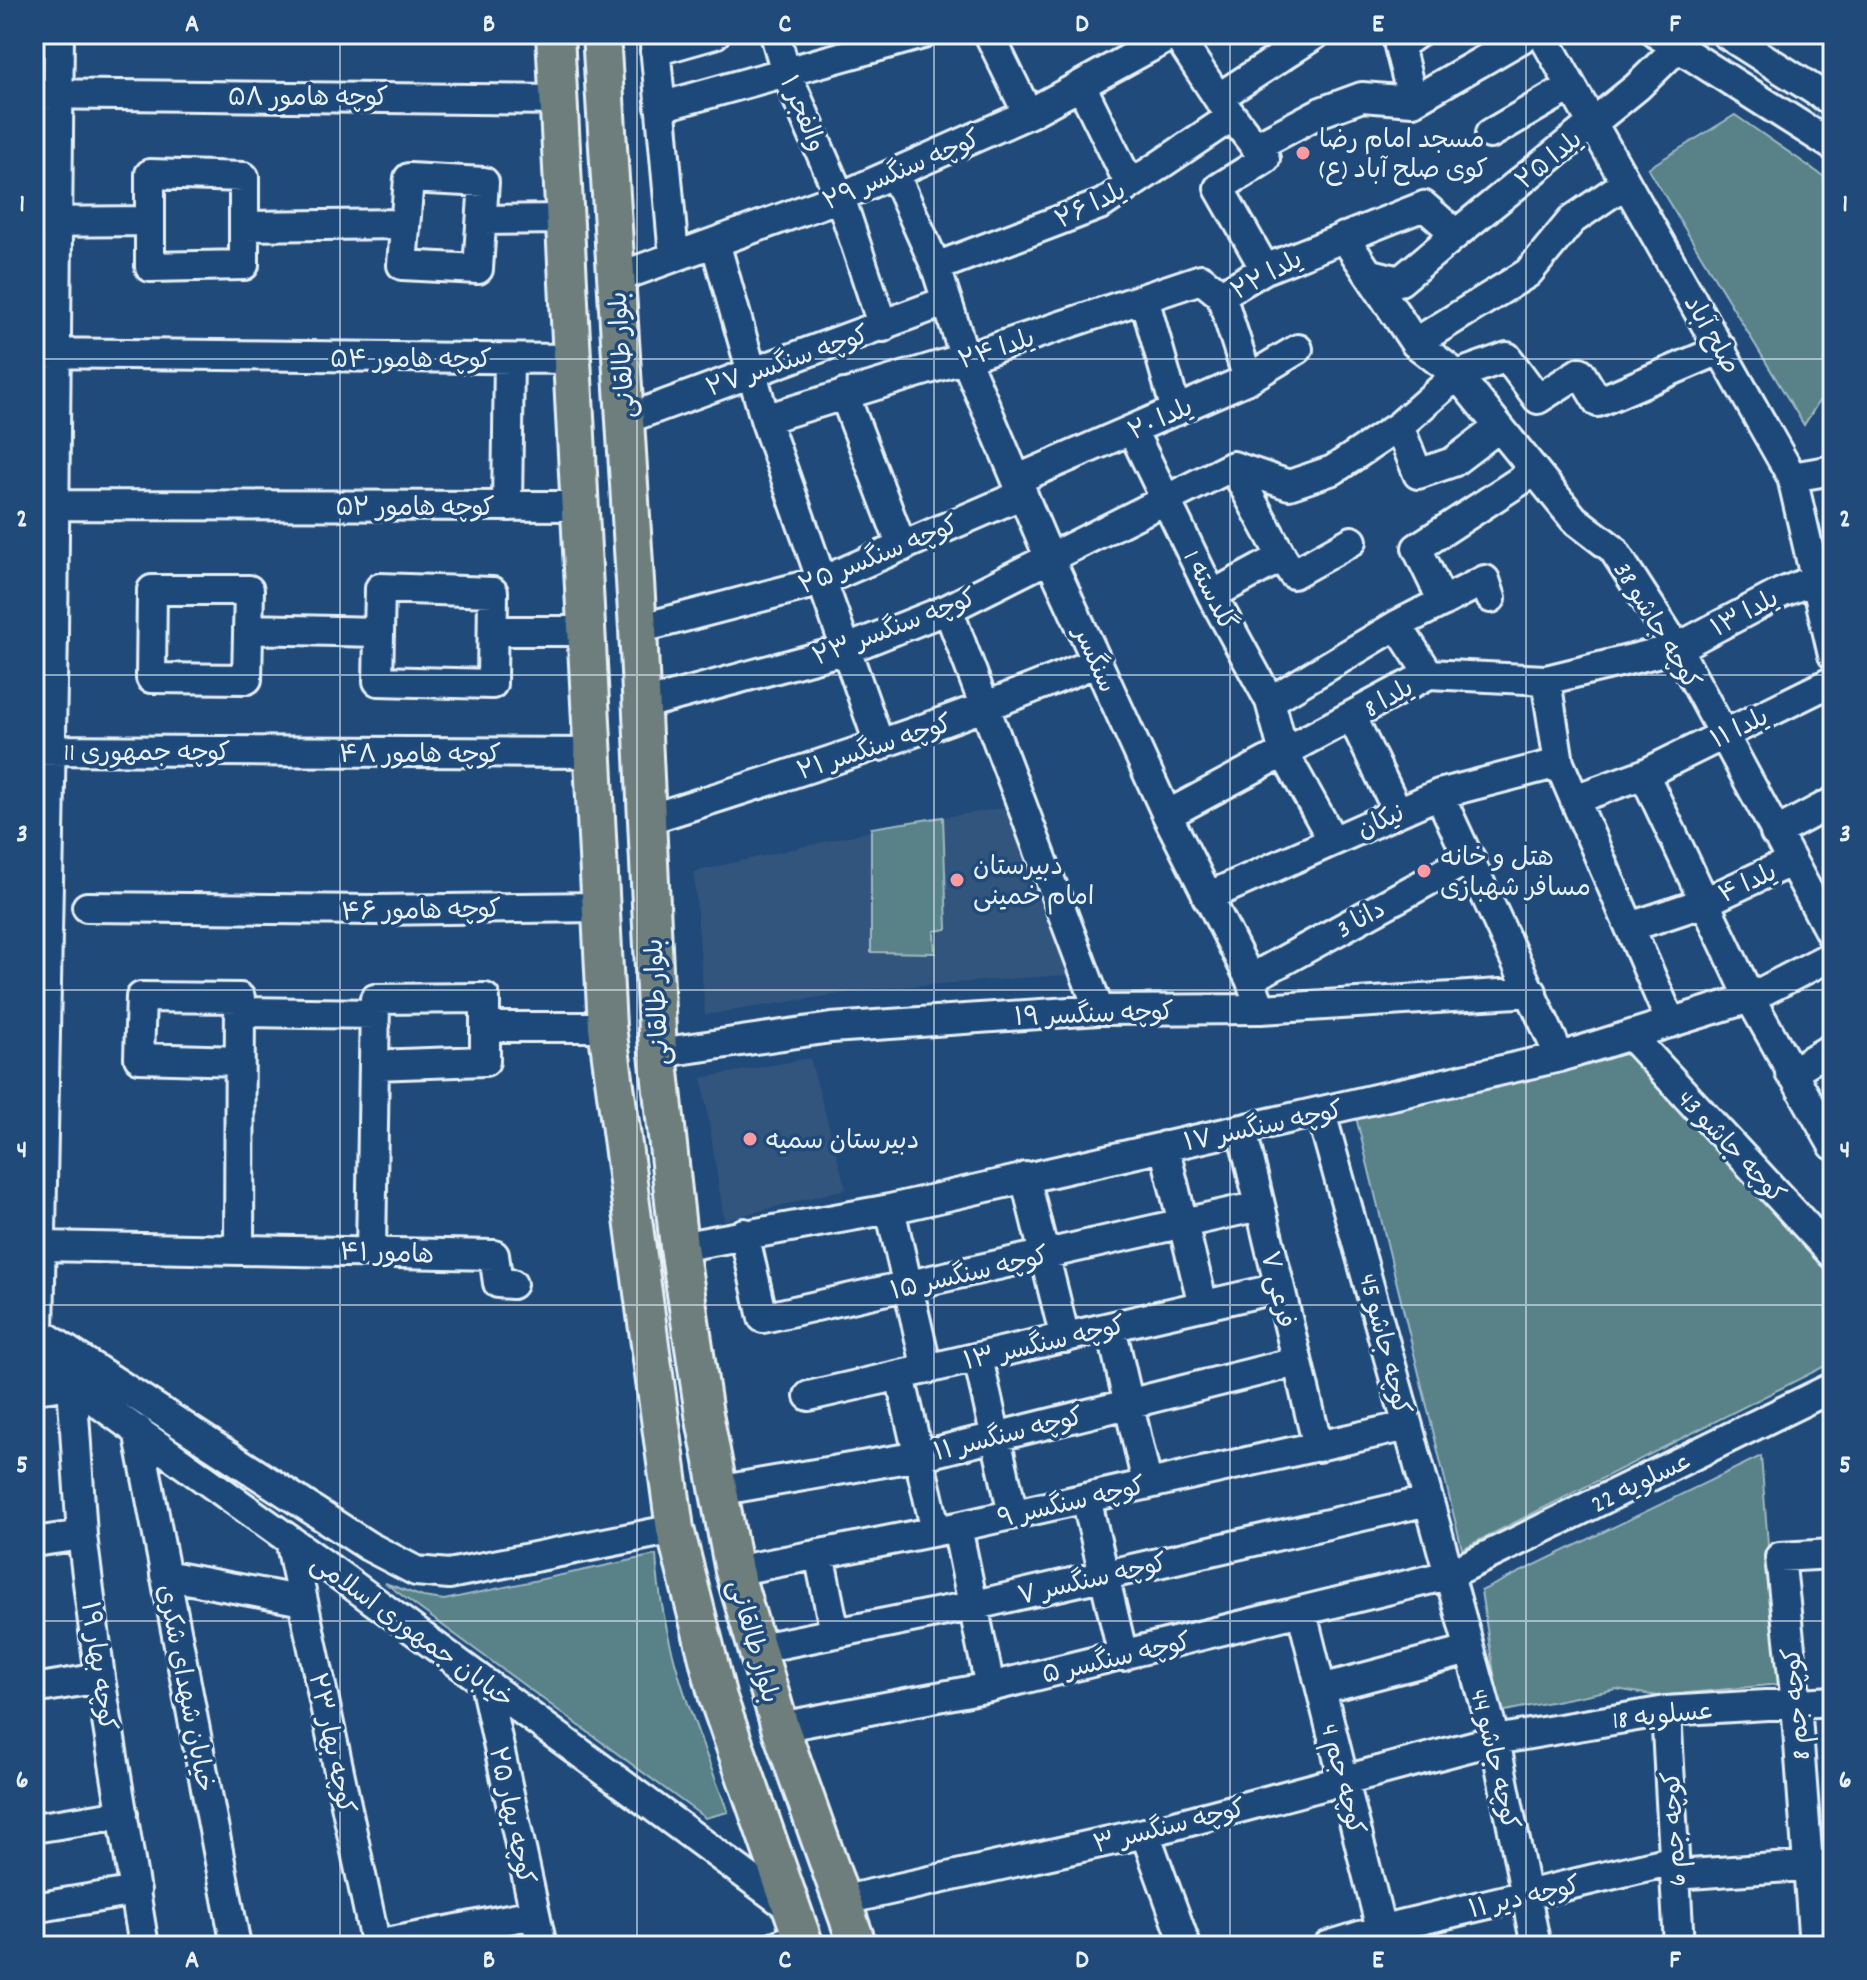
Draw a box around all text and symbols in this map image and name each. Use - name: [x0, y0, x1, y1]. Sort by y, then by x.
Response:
- text: A: [185, 7, 199, 44]
- text: B: [483, 7, 495, 44]
- text: C: [779, 7, 792, 44]
- text: D: [1075, 7, 1089, 44]
- text: E: [1372, 7, 1384, 44]
- text: F: [1669, 7, 1681, 44]
- street label: والفجر ۱: [768, 70, 833, 158]
- street label: کوچه هامور ۵۸: [228, 81, 388, 118]
- street label: کوچه سنگسر ۲۹: [818, 122, 987, 222]
- place label: مسجد امام رضا (ع) کوی صلح آباد: [1319, 123, 1488, 190]
- street label: یلدا ۲۵: [1509, 123, 1592, 200]
- marker: مسجد امام رضا (ع) کوی صلح آباد: [1294, 144, 1312, 162]
- street label: یلدا ۲۶: [1050, 174, 1133, 240]
- text: 1: [19, 187, 25, 224]
- text: 1: [1842, 187, 1848, 224]
- street label: یلدا ۲۲: [1225, 243, 1310, 311]
- street label: صلح آباد: [1672, 289, 1748, 382]
- street label: بلوار طالقانی: [602, 290, 647, 419]
- street label: کوچه سنگسر ۲۷: [702, 318, 874, 408]
- street label: یلدا ۲۴: [954, 322, 1040, 381]
- street label: کوچه هامور ۵۴: [330, 343, 492, 380]
- street label: یلدا ۲۰: [1123, 391, 1200, 452]
- street label: کوچه هامور ۵۲: [335, 491, 495, 528]
- text: 2: [16, 502, 28, 539]
- text: 2: [1839, 502, 1851, 539]
- street label: کوچه سنگسر ۲۵: [794, 508, 965, 606]
- street label: گلدسته 1: [1172, 545, 1244, 638]
- street label: کوچه جاشو 38: [1602, 556, 1708, 698]
- street label: کوچه سنگسر ۲۳: [808, 581, 983, 678]
- street label: یلدا ۱۳: [1705, 582, 1786, 648]
- street label: سنگسر: [1061, 620, 1124, 700]
- street label: یلدا 8: [1358, 671, 1421, 729]
- street label: یلدا ۱۱: [1705, 700, 1776, 760]
- street label: کوچه سنگسر ۲۱: [793, 707, 957, 792]
- street label: کوچه جمهوری 11: [63, 736, 231, 773]
- street label: کوچه هامور ۴۸: [339, 738, 501, 775]
- street label: نیکان: [1352, 796, 1411, 850]
- text: 3: [16, 817, 28, 854]
- text: 3: [1839, 817, 1851, 854]
- place label: هتل و خانه مسافر شهبازی: [1440, 841, 1591, 908]
- place label: دبیرستان امام خمینی: [973, 850, 1094, 917]
- street label: یلدا ۴: [1713, 856, 1784, 915]
- marker: هتل و خانه مسافر شهبازی: [1415, 862, 1433, 880]
- marker: دبیرستان امام خمینی: [948, 871, 966, 889]
- street label: دانا 3: [1330, 892, 1393, 950]
- street label: کوچه هامور ۴۶: [341, 893, 501, 932]
- street label: بلوار طالقانی: [638, 937, 681, 1066]
- street label: کوچه سنگسر ۱۹: [1014, 995, 1175, 1038]
- street label: کوچه جاشو 43: [1667, 1083, 1792, 1214]
- street label: کوچه سنگسر ۱۷: [1181, 1094, 1347, 1163]
- place label: دبیرستان سمیه: [766, 1124, 919, 1161]
- marker: دبیرستان سمیه: [741, 1130, 759, 1148]
- text: 4: [17, 1133, 27, 1170]
- text: 4: [1840, 1133, 1850, 1170]
- street label: هامور ۴۱: [339, 1235, 435, 1276]
- street label: کوچه سنگسر ۱۵: [887, 1239, 1053, 1312]
- street label: فرعی ۷: [1249, 1248, 1302, 1332]
- street label: کوچه جاشو 45: [1347, 1270, 1418, 1419]
- street label: کوچه سنگسر ۱۳: [960, 1309, 1129, 1382]
- street label: کوچه سنگسر ۱۱: [930, 1400, 1087, 1473]
- street label: عسلویه 22: [1586, 1444, 1699, 1525]
- text: 5: [16, 1448, 28, 1485]
- text: 5: [1839, 1448, 1851, 1485]
- street label: کوچه سنگسر ۹: [994, 1469, 1149, 1539]
- street label: کوچه سنگسر ۷: [1014, 1546, 1171, 1617]
- street label: خیابان جمهوری اسلامی: [302, 1547, 520, 1719]
- street label: بلوار طالقانی: [716, 1576, 787, 1708]
- street label: خیابان شهدای شکری: [145, 1582, 222, 1796]
- street label: کوچه بهار ۱۹: [69, 1599, 124, 1734]
- street label: کوچه سنگسر ۵: [1039, 1625, 1195, 1696]
- street label: کوچه جم 8: [1775, 1646, 1822, 1762]
- street label: کوچه بهار ۲۳: [297, 1670, 363, 1818]
- street label: کوچه جاشو 44: [1458, 1686, 1527, 1834]
- street label: عسلویه 18: [1611, 1694, 1716, 1741]
- street label: کوچه جم 4: [1309, 1720, 1372, 1839]
- street label: کوچه بهار ۲۵: [477, 1743, 542, 1888]
- text: 6: [16, 1763, 28, 1800]
- text: 6: [1839, 1763, 1851, 1800]
- street label: کوچه جم 6: [1655, 1770, 1698, 1887]
- street label: کوچه سنگسر ۳: [1090, 1792, 1250, 1865]
- street label: کوچه دیر ۱۱: [1465, 1869, 1584, 1930]
- text: A: [185, 1943, 199, 1980]
- text: B: [483, 1943, 495, 1980]
- text: C: [779, 1943, 792, 1980]
- text: D: [1075, 1943, 1089, 1980]
- text: E: [1372, 1943, 1384, 1980]
- text: F: [1669, 1943, 1681, 1980]

